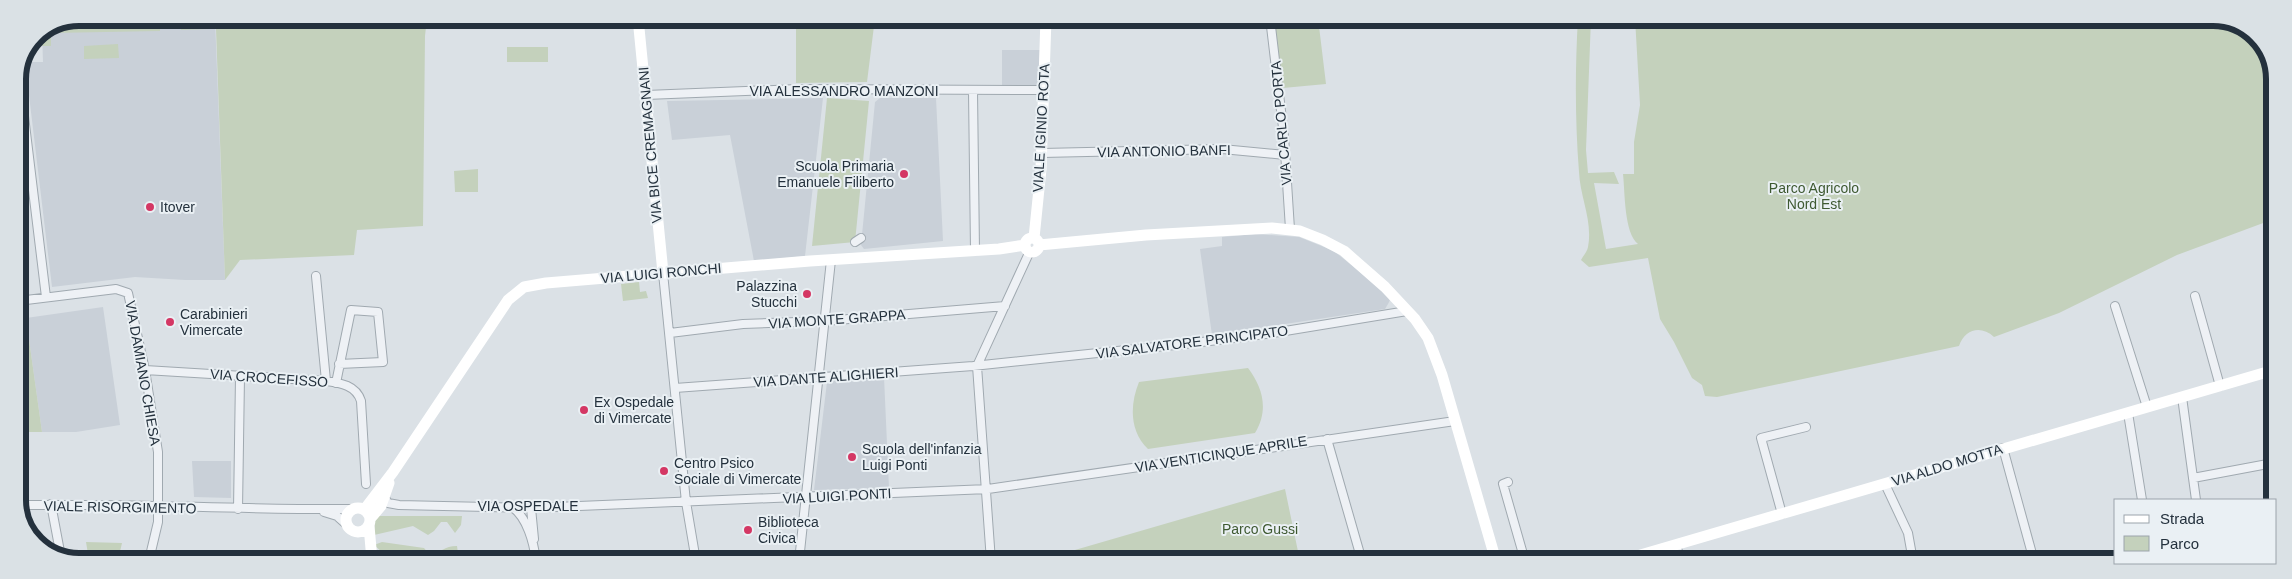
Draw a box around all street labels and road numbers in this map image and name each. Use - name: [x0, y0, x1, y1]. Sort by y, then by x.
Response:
- street label: VIA CARLO PORTA: [1268, 60, 1294, 186]
- street label: VIALE IGINIO ROTA: [1030, 63, 1052, 193]
- street label: VIA BICE CREMAGNANI: [635, 66, 665, 224]
- street label: VIA ALESSANDRO MANZONI: [749, 83, 939, 99]
- street label: VIA ANTONIO BANFI: [1097, 142, 1231, 160]
- street label: VIA LUIGI RONCHI: [600, 260, 722, 286]
- street label: VIA DAMIANO CHIESA: [122, 299, 164, 447]
- street label: VIA MONTE GRAPPA: [768, 306, 907, 332]
- street label: VIA SALVATORE PRINCIPATO: [1095, 322, 1289, 362]
- street label: VIA DANTE ALIGHIERI: [753, 364, 899, 390]
- street label: VIA CROCEFISSO: [209, 366, 329, 390]
- street label: VIA VENTICINQUE APRILE: [1134, 432, 1308, 476]
- street label: VIA ALDO MOTTA: [1890, 440, 2005, 489]
- street label: VIA LUIGI PONTI: [782, 485, 892, 507]
- street label: VIALE RISORGIMENTO: [43, 498, 197, 516]
- street label: VIA OSPEDALE: [477, 498, 579, 514]

